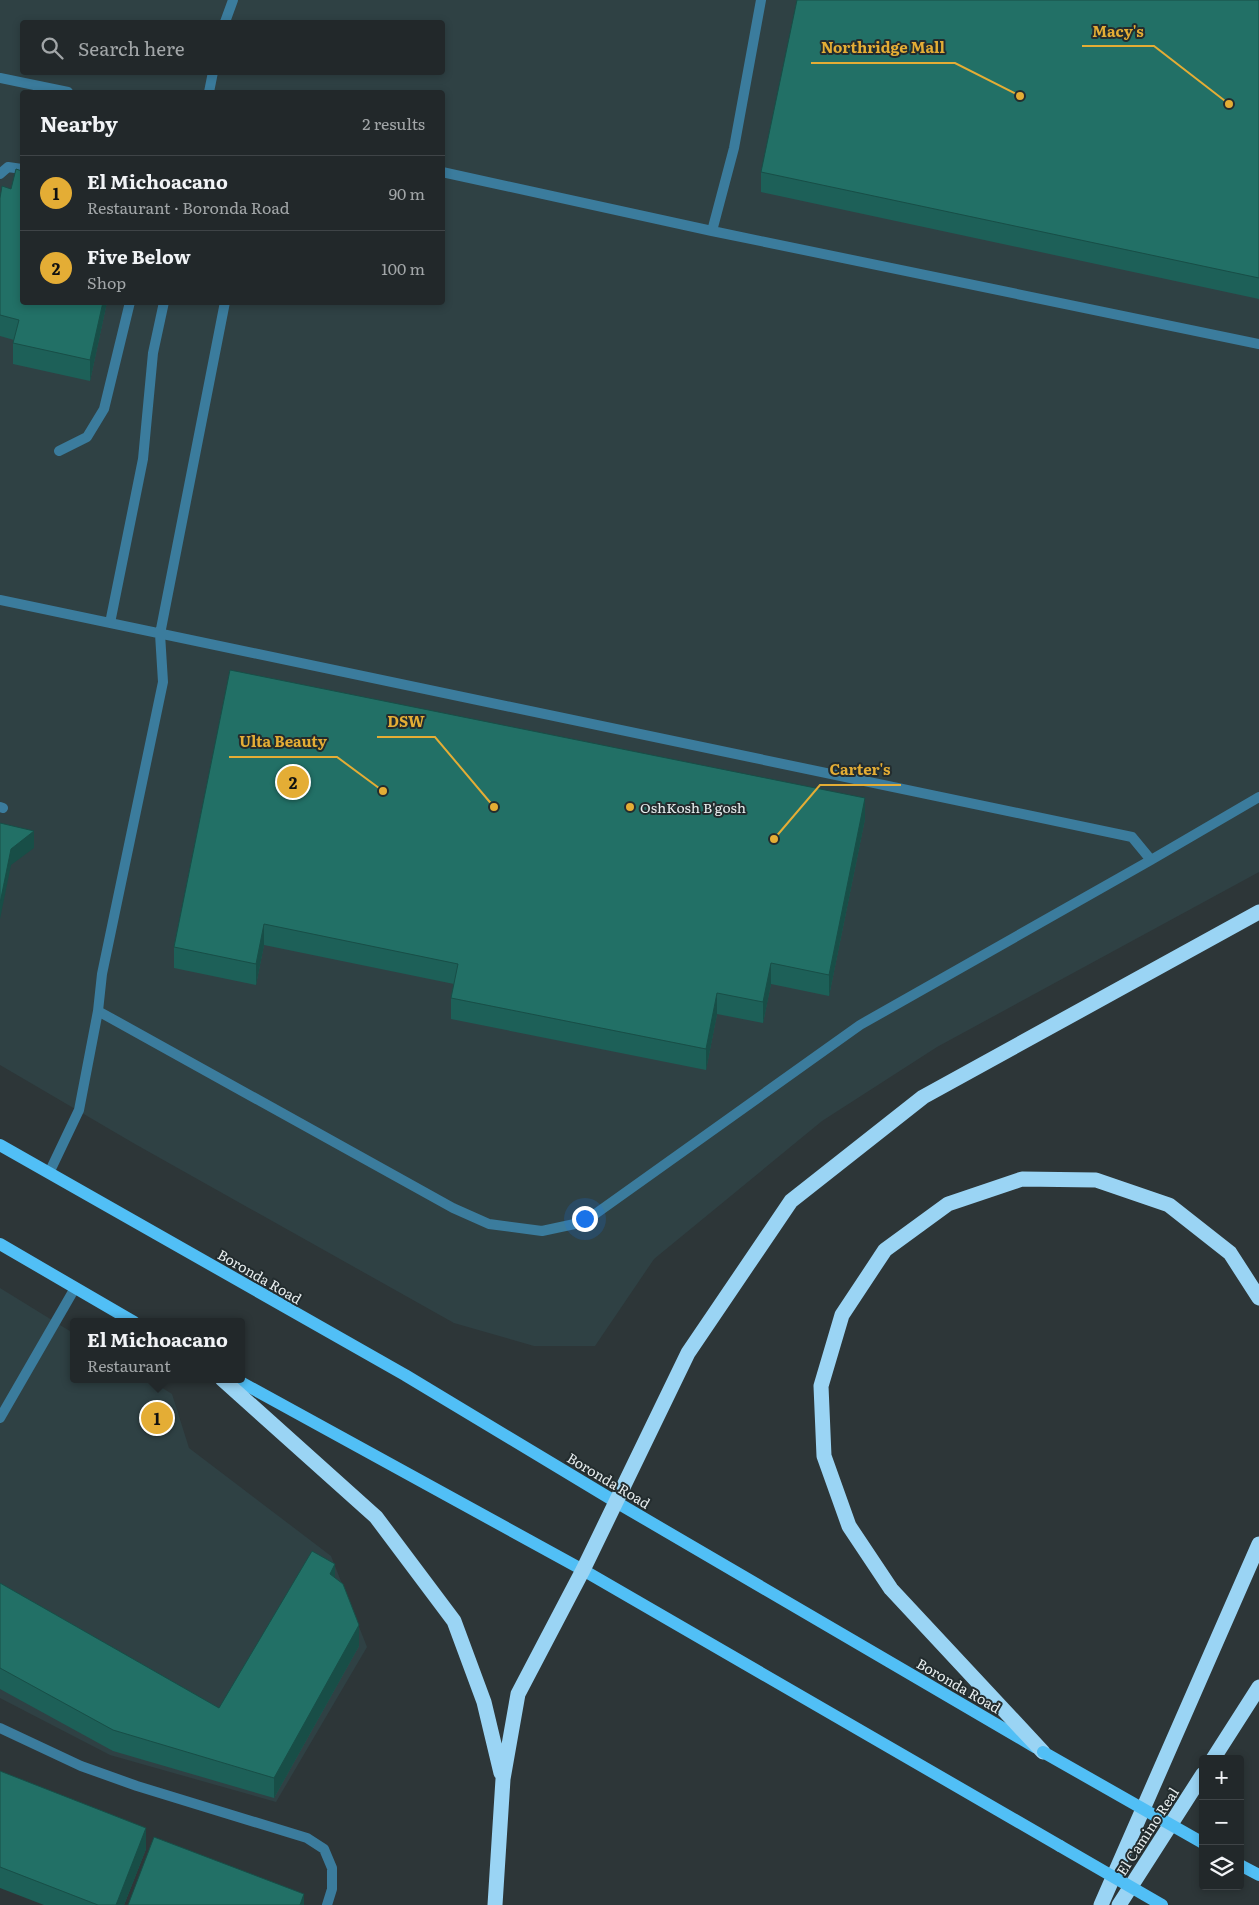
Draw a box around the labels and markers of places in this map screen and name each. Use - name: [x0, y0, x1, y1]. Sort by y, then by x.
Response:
- callout: Macy's: [1082, 16, 1154, 46]
- callout: Northridge Mall: [811, 33, 955, 63]
- callout: DSW: [377, 707, 435, 737]
- callout: Ulta Beauty: [229, 727, 337, 757]
- callout: Carter's: [820, 755, 901, 785]
- pin: 2: [277, 763, 309, 801]
- place label: OshKosh B'gosh: [640, 797, 746, 817]
- marker: OshKosh B'gosh: [624, 801, 636, 813]
- pin: 1: [141, 1399, 173, 1437]

